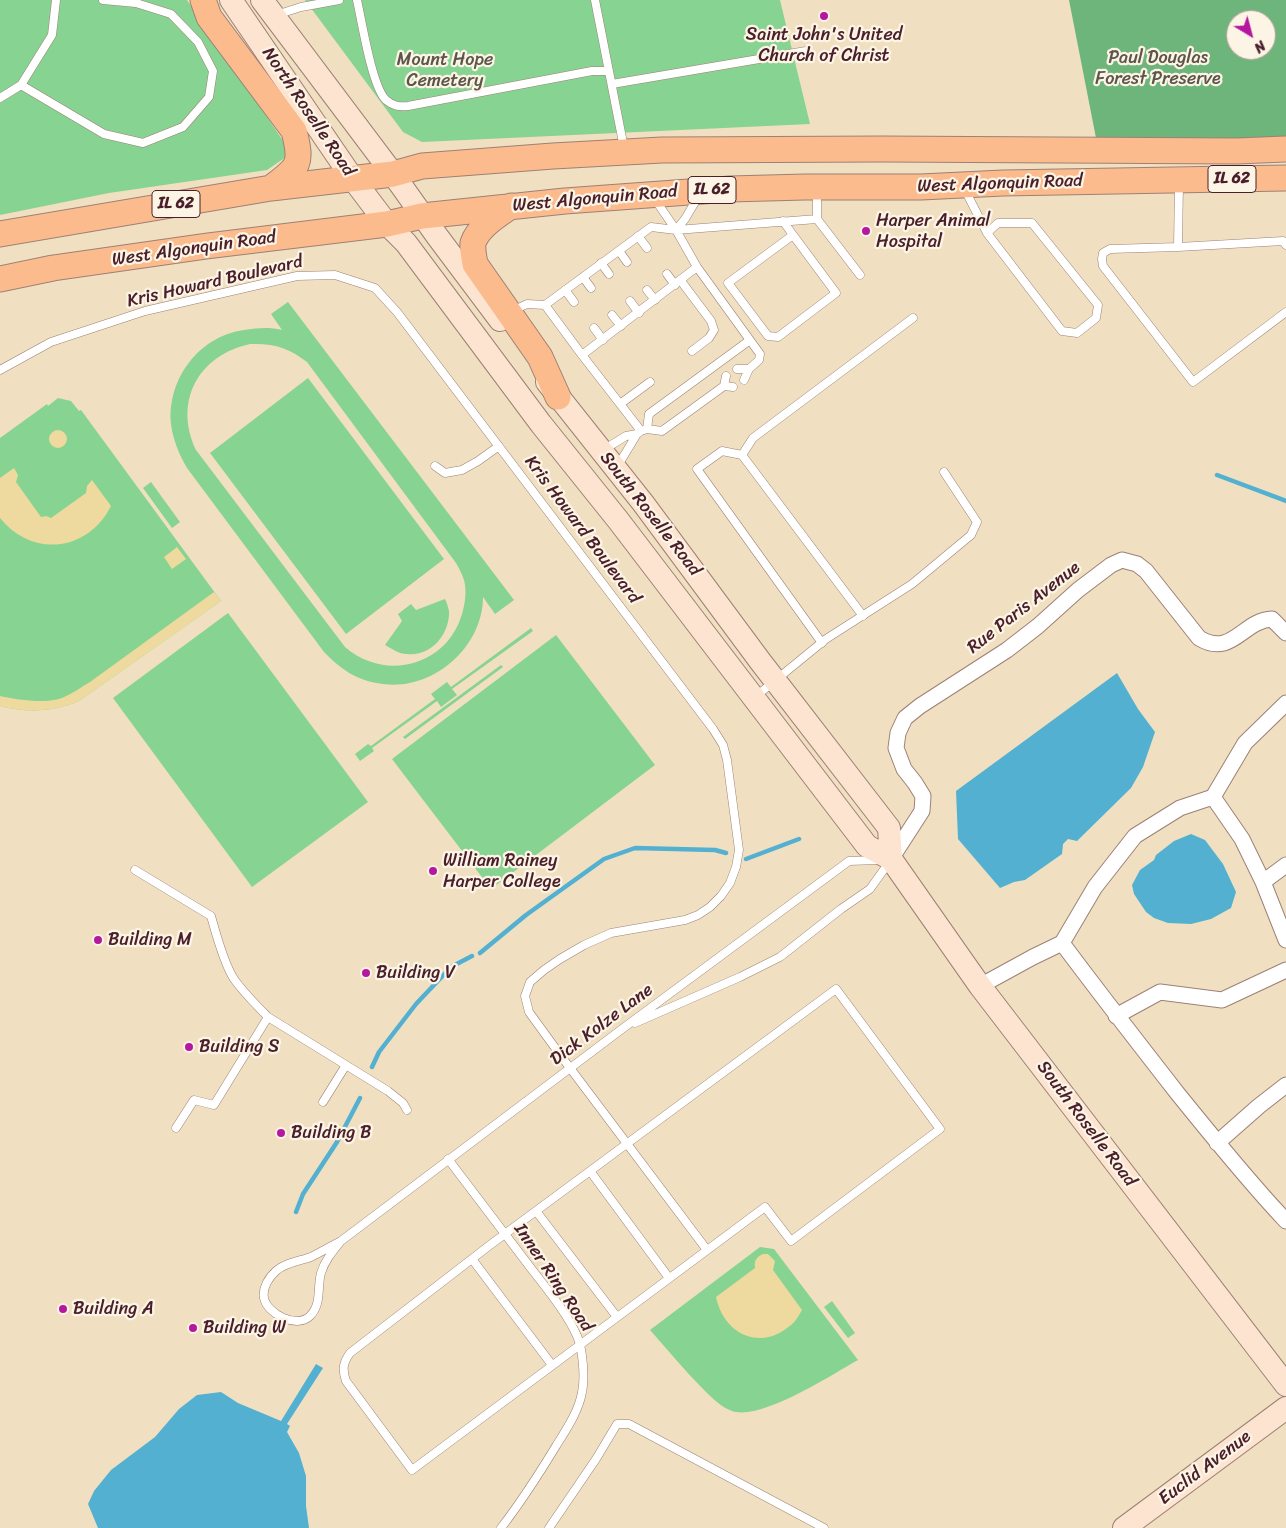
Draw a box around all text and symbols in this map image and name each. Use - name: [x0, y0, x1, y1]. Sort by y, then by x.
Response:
- marker: Saint John's United Church of Christ: [818, 10, 830, 22]
- north arrow: [1226, 10, 1276, 60]
- place label: Saint John's United Church of Christ: [746, 24, 902, 66]
- text: N: [1248, 34, 1271, 59]
- street label: North Roselle Road: [257, 43, 359, 181]
- park label: Paul Douglas Forest Preserve: [1095, 47, 1221, 90]
- park label: Mount Hope Cemetery: [397, 49, 493, 92]
- road number: IL 62: [1208, 165, 1256, 192]
- street label: West Algonquin Road: [917, 170, 1083, 198]
- road number: IL 62: [688, 176, 736, 204]
- street label: West Algonquin Road: [512, 181, 678, 217]
- road number: IL 62: [152, 190, 200, 218]
- place label: Harper Animal Hospital: [876, 210, 990, 252]
- marker: Harper Animal Hospital: [860, 225, 872, 237]
- street label: West Algonquin Road: [111, 227, 277, 271]
- street label: Kris Howard Boulevard: [125, 251, 305, 313]
- street label: South Roselle Road: [595, 448, 705, 580]
- street label: Kris Howard Boulevard: [519, 452, 645, 608]
- street label: Rue Paris Avenue: [963, 557, 1085, 659]
- place label: William Rainey Harper College: [443, 850, 561, 892]
- marker: William Rainey Harper College: [427, 865, 439, 877]
- place label: Building M: [108, 929, 192, 951]
- marker: Building M: [92, 934, 104, 946]
- place label: Building V: [376, 962, 456, 984]
- marker: Building V: [360, 967, 372, 979]
- street label: Dick Kolze Lane: [546, 979, 658, 1071]
- place label: Building S: [199, 1036, 279, 1058]
- marker: Building S: [183, 1041, 195, 1053]
- street label: South Roselle Road: [1032, 1057, 1140, 1191]
- place label: Building B: [291, 1122, 371, 1144]
- marker: Building B: [275, 1127, 287, 1139]
- street label: Inner Ring Road: [509, 1220, 597, 1336]
- place label: Building A: [73, 1298, 154, 1320]
- marker: Building A: [57, 1303, 69, 1315]
- place label: Building W: [203, 1317, 286, 1339]
- marker: Building W: [187, 1322, 199, 1334]
- street label: Euclid Avenue: [1154, 1426, 1256, 1510]

